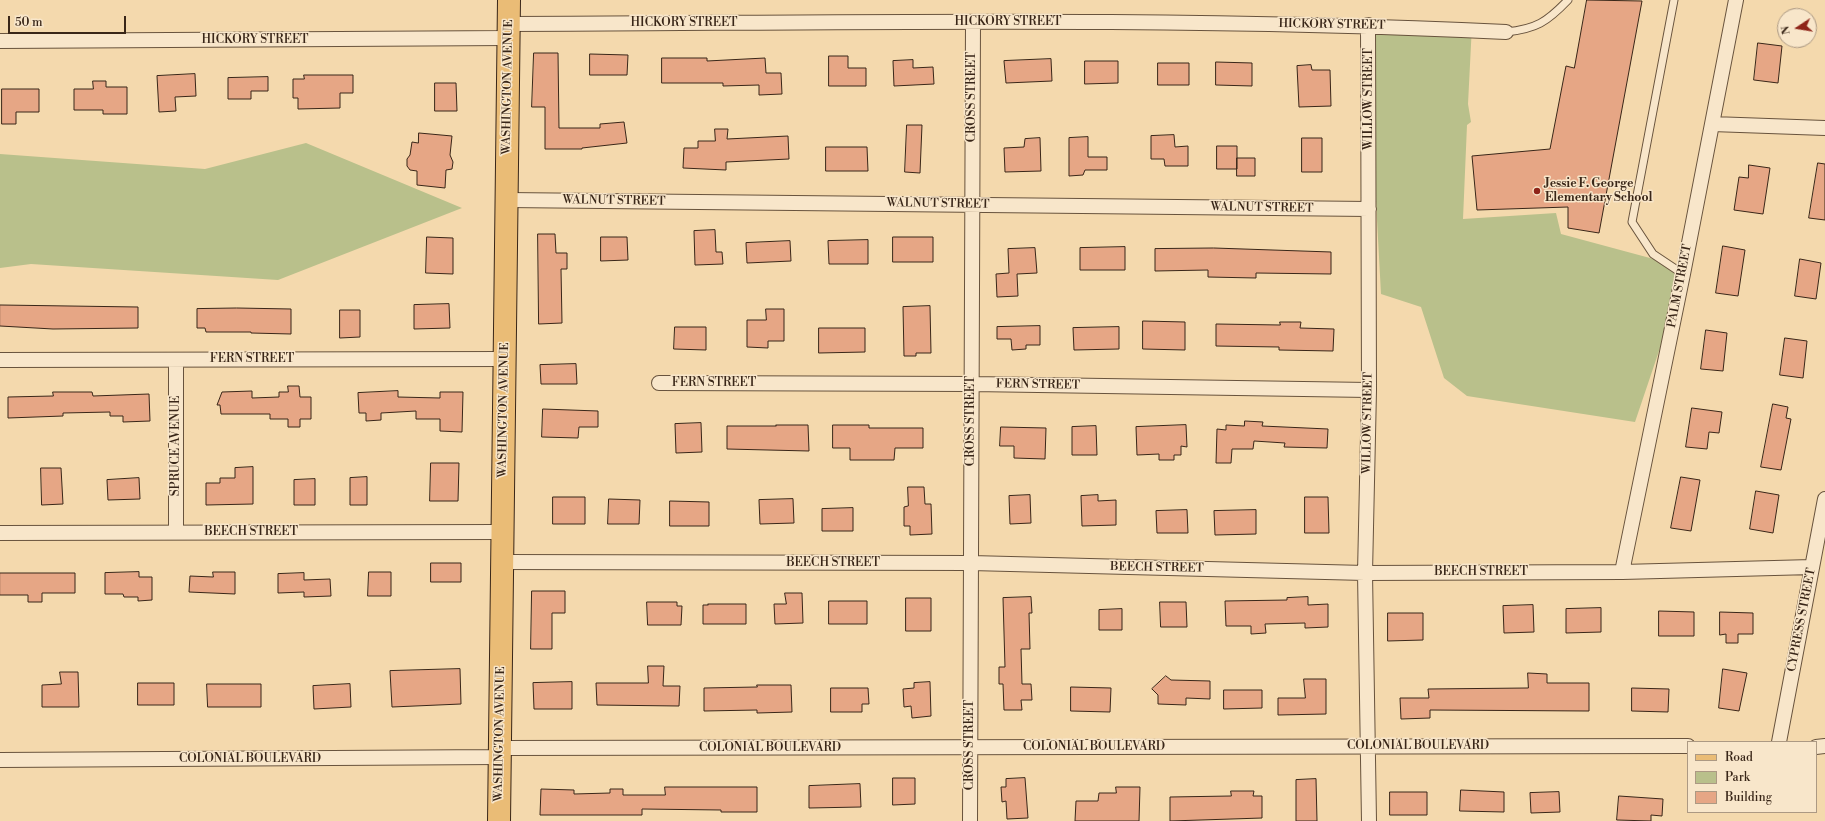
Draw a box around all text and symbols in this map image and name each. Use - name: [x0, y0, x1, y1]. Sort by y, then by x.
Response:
- scale bar: [10, 8, 128, 34]
- north arrow: [1777, 8, 1817, 48]
- text: 50 m: [15, 15, 43, 30]
- street label: HICKORY STREET: [954, 15, 1062, 29]
- street label: HICKORY STREET: [630, 16, 738, 30]
- street label: HICKORY STREET: [1278, 17, 1386, 33]
- street label: WASHINGTON AVENUE: [500, 19, 516, 155]
- text: N: [1778, 25, 1794, 36]
- street label: HICKORY STREET: [201, 33, 309, 47]
- street label: WILLOW STREET: [1362, 48, 1376, 150]
- street label: CROSS STREET: [965, 52, 979, 142]
- place label: Jessie F. George Elementary School: [1545, 177, 1652, 205]
- marker: Jessie F. George Elementary School: [1532, 186, 1542, 196]
- street label: WALNUT STREET: [562, 193, 666, 209]
- street label: WALNUT STREET: [886, 196, 990, 212]
- street label: WALNUT STREET: [1210, 200, 1314, 216]
- street label: PALM STREET: [1665, 243, 1695, 329]
- street label: WASHINGTON AVENUE: [496, 342, 512, 478]
- street label: FERN STREET: [210, 352, 294, 366]
- street label: WILLOW STREET: [1360, 372, 1376, 474]
- street label: FERN STREET: [672, 376, 756, 390]
- street label: CROSS STREET: [964, 376, 978, 466]
- street label: FERN STREET: [996, 377, 1080, 393]
- street label: SPRUCE AVENUE: [169, 396, 183, 496]
- street label: BEECH STREET: [204, 525, 298, 539]
- street label: BEECH STREET: [786, 556, 880, 570]
- street label: BEECH STREET: [1110, 560, 1204, 576]
- street label: BEECH STREET: [1434, 565, 1528, 579]
- street label: CYPRESS STREET: [1785, 567, 1819, 673]
- street label: WASHINGTON AVENUE: [492, 666, 508, 802]
- street label: CROSS STREET: [963, 700, 977, 790]
- street label: COLONIAL BOULEVARD: [1347, 739, 1489, 753]
- street label: COLONIAL BOULEVARD: [1023, 740, 1165, 754]
- street label: COLONIAL BOULEVARD: [699, 741, 841, 755]
- legend: [1687, 741, 1817, 813]
- text: Road: [1725, 750, 1753, 765]
- street label: COLONIAL BOULEVARD: [179, 752, 321, 766]
- text: Park: [1725, 770, 1750, 785]
- text: Building: [1725, 790, 1772, 805]

